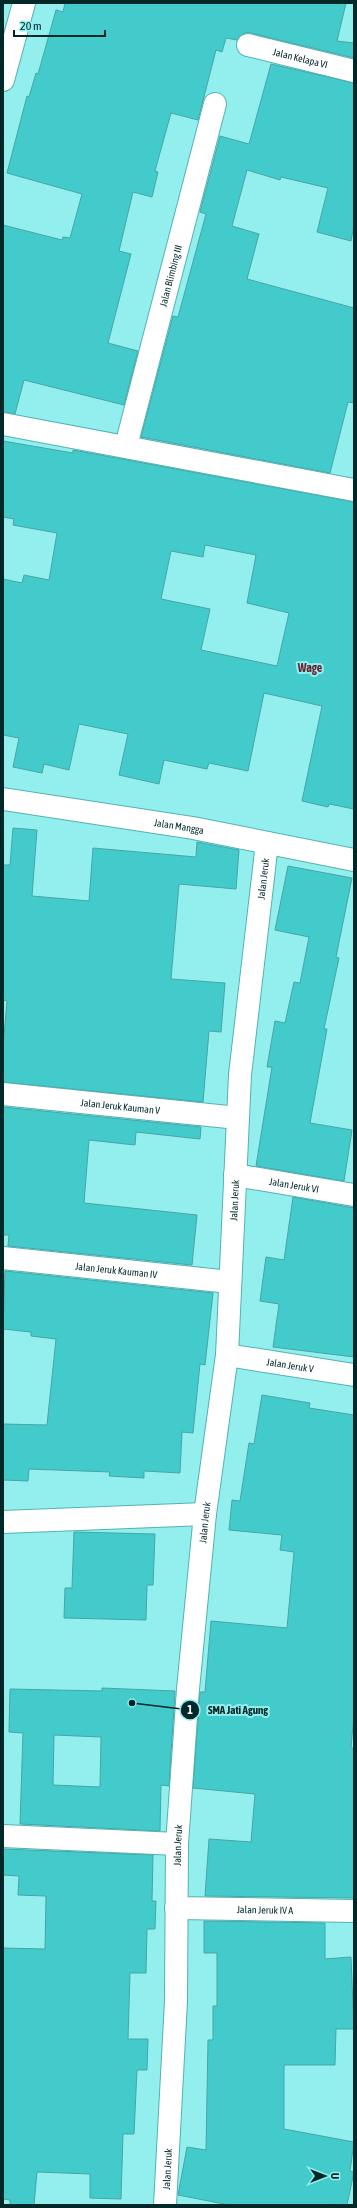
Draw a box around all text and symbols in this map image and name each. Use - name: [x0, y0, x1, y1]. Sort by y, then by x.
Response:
- scale bar: [14, 12, 105, 38]
- text: 20 m: [20, 19, 42, 33]
- street label: Jalan Kelapa VI: [272, 46, 329, 70]
- street label: Jalan Blimbing III: [157, 244, 184, 308]
- district label: Wage: [297, 661, 323, 675]
- street label: Jalan Mangga: [153, 817, 205, 836]
- street label: Jalan Jeruk: [255, 857, 271, 900]
- street label: Jalan Jeruk Kauman V: [80, 1096, 161, 1116]
- street label: Jalan Jeruk VI: [269, 1175, 320, 1195]
- street label: Jalan Jeruk: [228, 1179, 241, 1221]
- street label: Jalan Jeruk Kauman IV: [75, 1260, 158, 1280]
- street label: Jalan Jeruk V: [266, 1356, 315, 1374]
- street label: Jalan Jeruk: [197, 1501, 212, 1544]
- callout: SMA Jati Agung: [180, 1699, 276, 1722]
- text: 1: [187, 1703, 193, 1717]
- text: SMA Jati Agung: [208, 1704, 268, 1716]
- street label: Jalan Jeruk: [171, 1824, 184, 1866]
- street label: Jalan Jeruk IV A: [237, 1904, 293, 1915]
- street label: Jalan Jeruk: [160, 2148, 174, 2190]
- north arrow: [305, 2156, 345, 2196]
- text: U: [329, 2173, 341, 2179]

